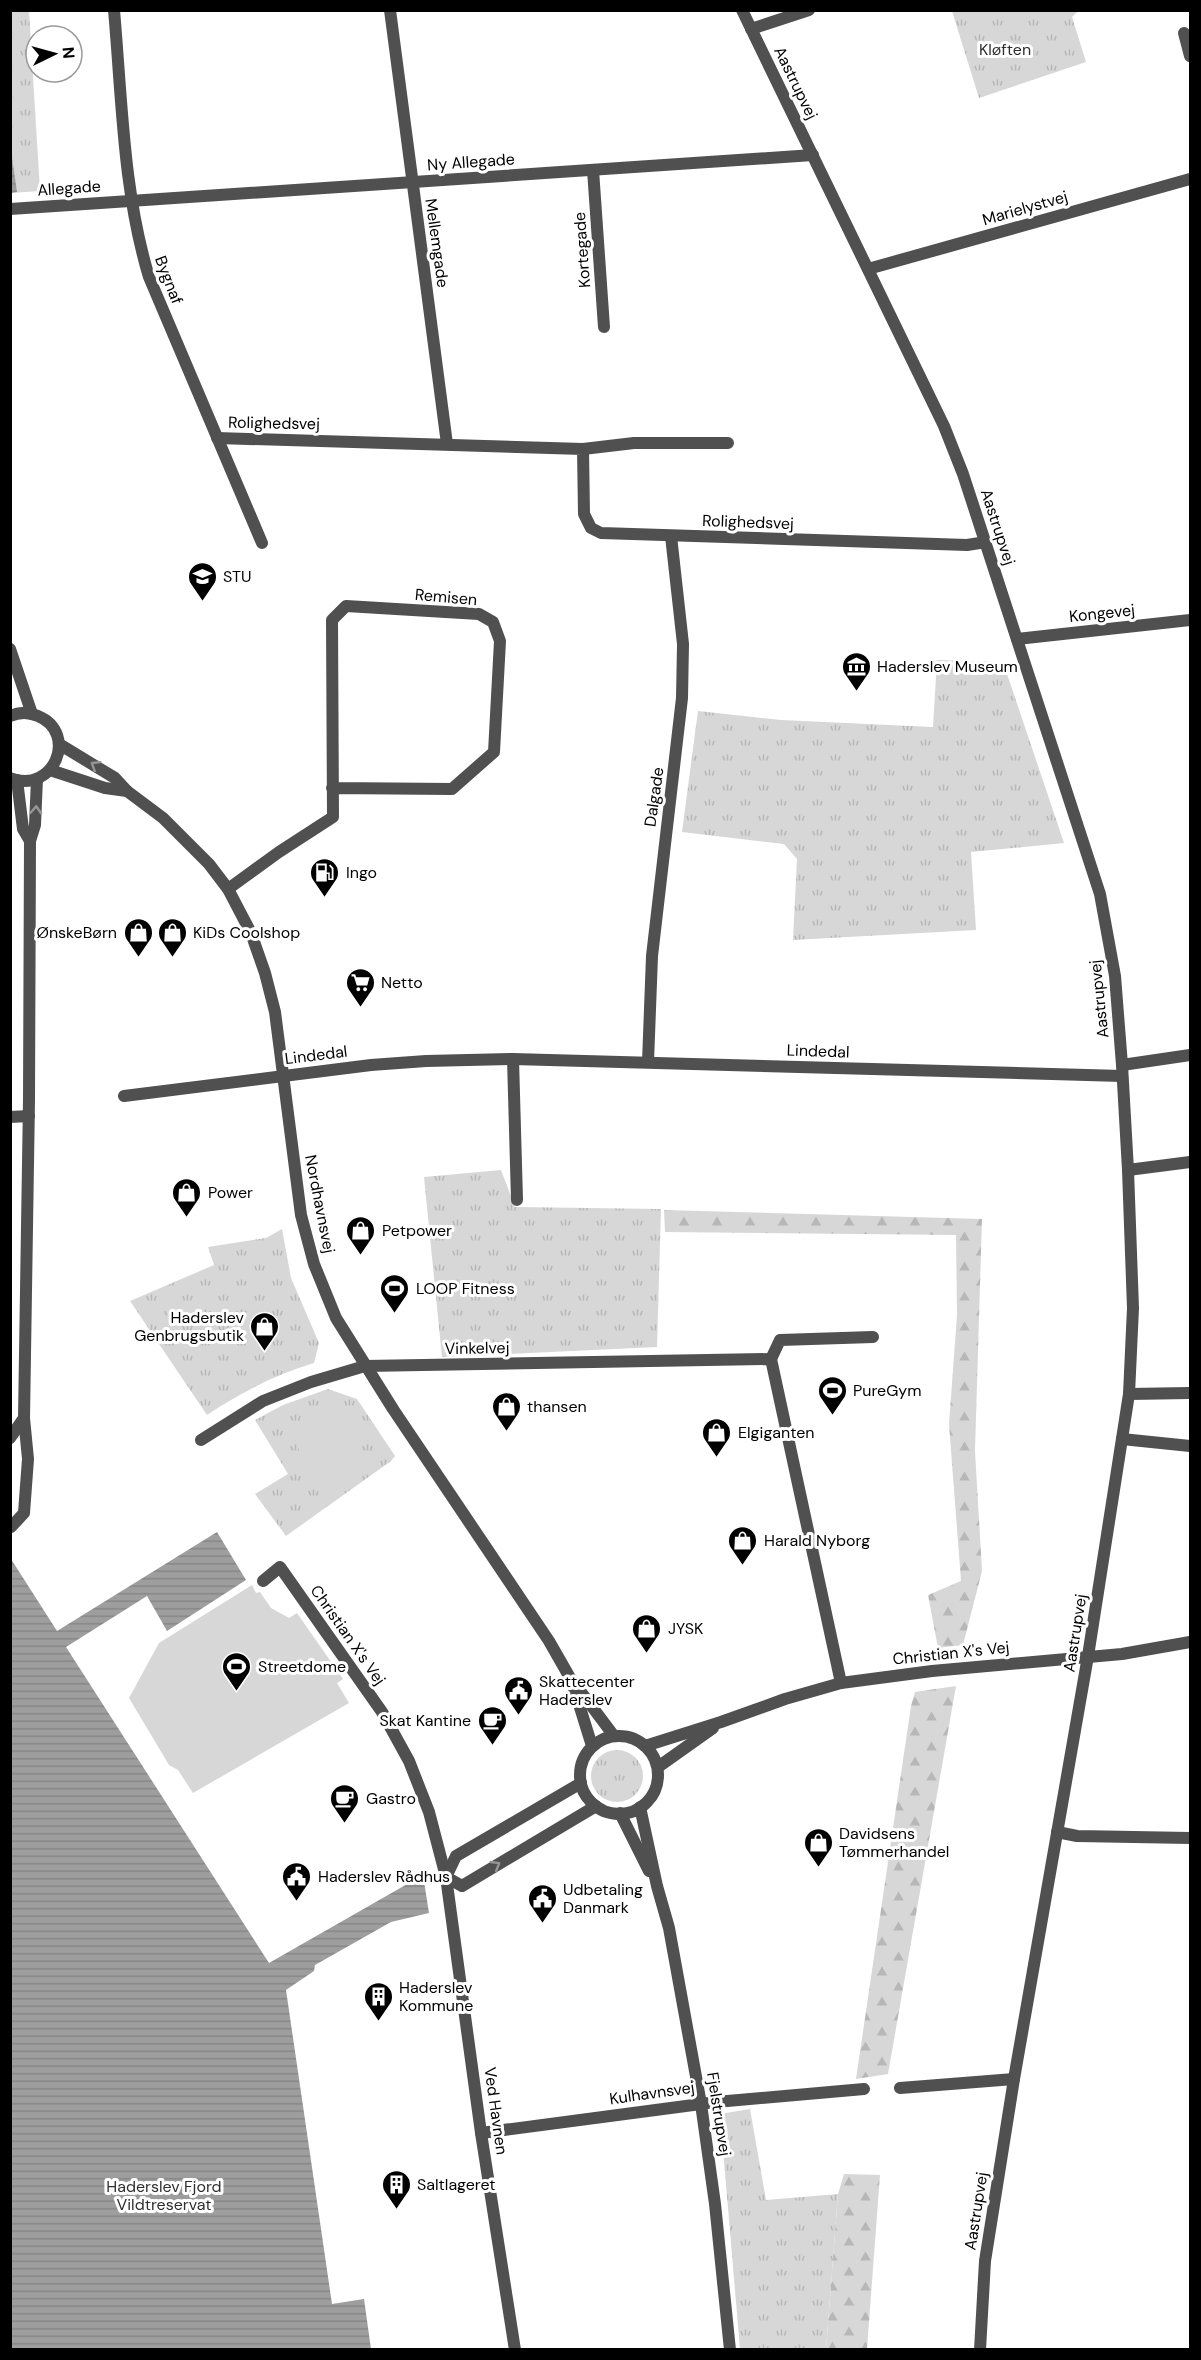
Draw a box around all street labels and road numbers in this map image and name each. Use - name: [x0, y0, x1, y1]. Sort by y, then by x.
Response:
- street label: Aastrupvej: [769, 43, 823, 123]
- street label: Ny Allegade: [426, 148, 516, 176]
- street label: Allegade: [37, 175, 101, 201]
- street label: Marielystvej: [980, 186, 1070, 230]
- street label: Mellemgade: [420, 197, 454, 289]
- street label: Kortegade: [569, 211, 595, 289]
- street label: Bygnaf: [150, 253, 188, 307]
- street label: Rolighedsvej: [228, 412, 320, 434]
- street label: Aastrupvej: [976, 486, 1020, 568]
- street label: Rolighedsvej: [702, 510, 794, 534]
- street label: Remisen: [414, 584, 478, 610]
- street label: Kongevej: [1068, 599, 1136, 627]
- street label: Dalgade: [639, 766, 669, 828]
- street label: Aastrupvej: [1084, 959, 1114, 1039]
- street label: Lindedal: [786, 1039, 850, 1063]
- street label: Lindedal: [284, 1041, 348, 1069]
- street label: Nordhavnsvej: [300, 1153, 340, 1255]
- street label: Vinkelvej: [444, 1337, 510, 1359]
- street label: Christian X's Vej: [306, 1581, 390, 1689]
- street label: Aastrupvej: [1058, 1592, 1092, 1674]
- street label: Christian X's Vej: [891, 1636, 1011, 1670]
- street label: Ved Havnen: [479, 2066, 513, 2156]
- street label: Fjelstrupvej: [702, 2070, 736, 2158]
- street label: Kulhavnsvej: [608, 2077, 696, 2109]
- street label: Aastrupvej: [959, 2170, 993, 2252]

